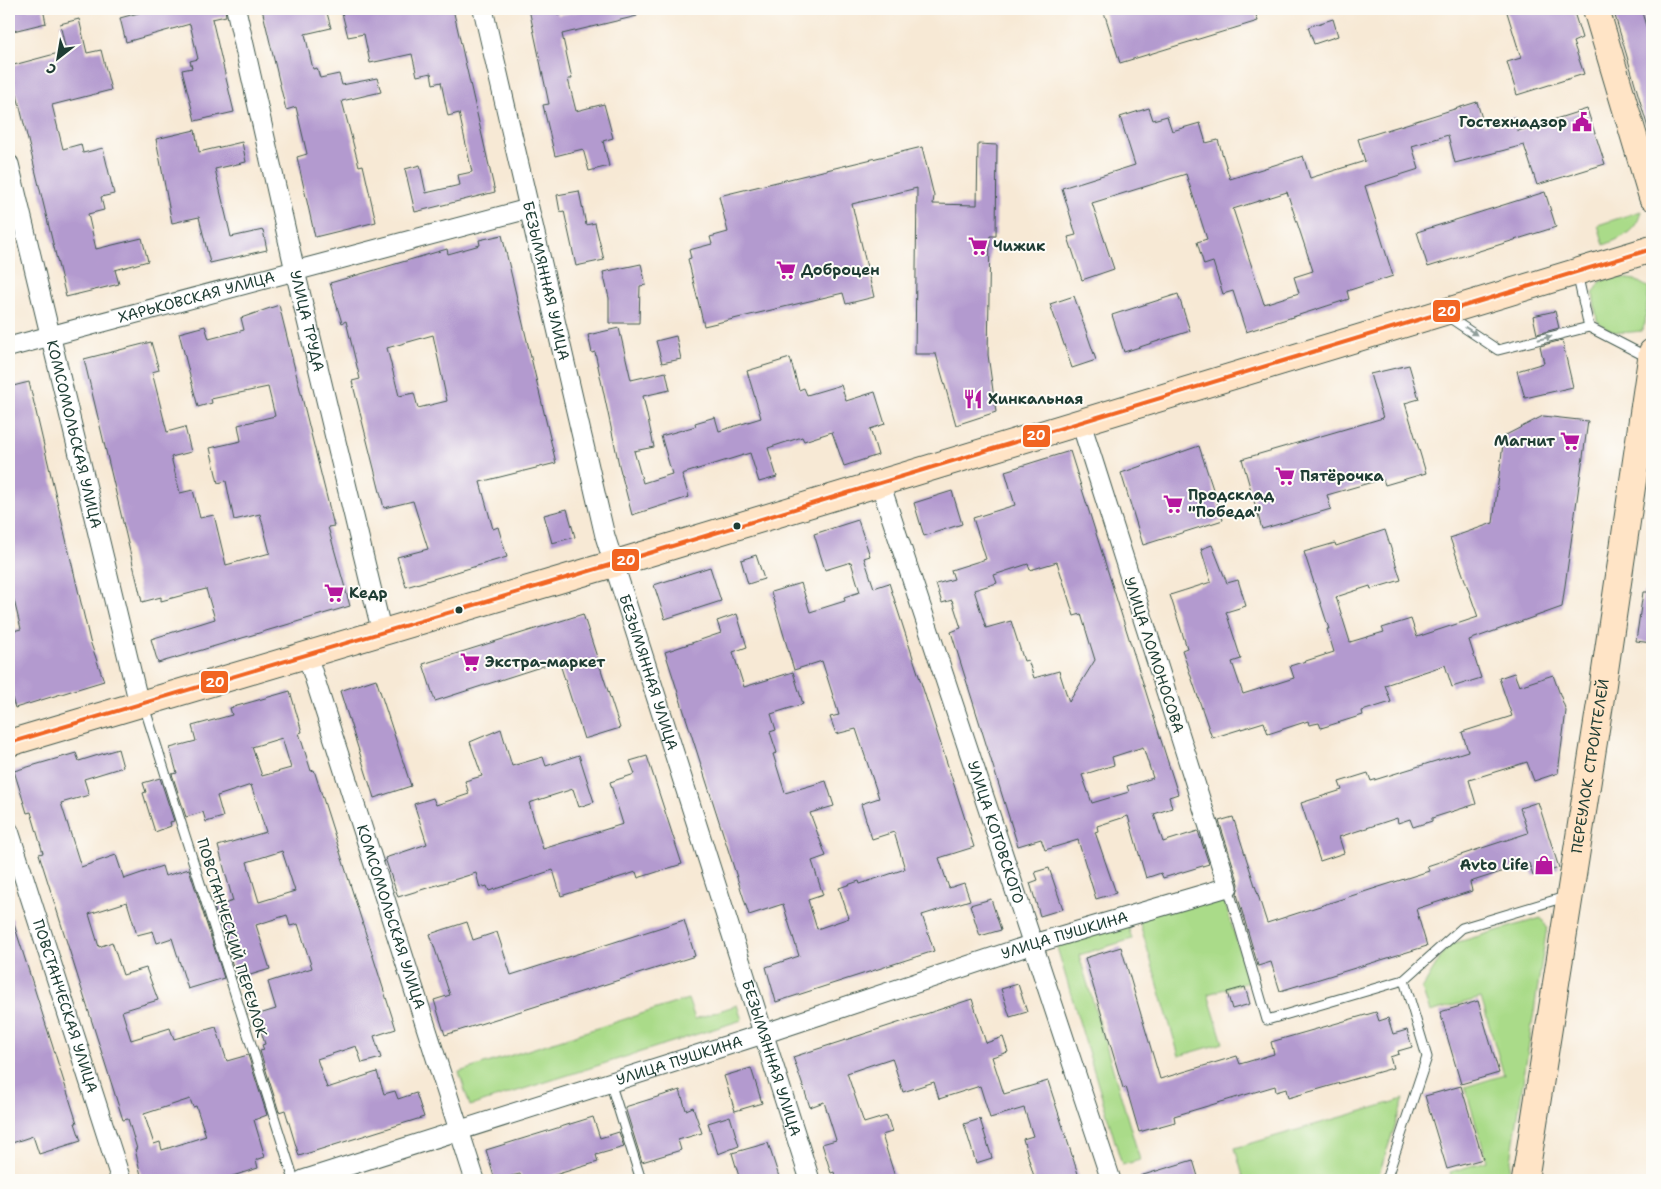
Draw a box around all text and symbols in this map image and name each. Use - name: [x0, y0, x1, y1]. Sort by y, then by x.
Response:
- north arrow: [32, 32, 82, 82]
- text: С: [43, 59, 60, 79]
- public building icon: Гостехнадзор: [1571, 111, 1593, 133]
- place label: Гостехнадзор: [1459, 112, 1567, 132]
- street label: БЕЗЫМЯННАЯ УЛИЦА: [518, 199, 574, 363]
- supermarket icon: Чижик: [967, 235, 989, 257]
- place label: Чижик: [993, 236, 1046, 256]
- supermarket icon: Доброцен: [775, 259, 797, 281]
- place label: Доброцен: [801, 260, 880, 280]
- street label: ХАРЬКОВСКАЯ УЛИЦА: [116, 267, 277, 328]
- street label: УЛИЦА ТРУДА: [285, 268, 329, 374]
- line badge: 20: [1432, 299, 1461, 323]
- text: 20: [1437, 302, 1457, 320]
- one-way arrow: [1464, 326, 1477, 336]
- one-way arrow: [1538, 334, 1553, 342]
- street label: КОМСОМОЛЬСКАЯ УЛИЦА: [42, 338, 106, 531]
- restaurant icon: Хинкальная: [962, 388, 984, 410]
- place label: Хинкальная: [988, 389, 1083, 409]
- line badge: 20: [1022, 424, 1051, 448]
- text: 20: [1026, 426, 1046, 444]
- supermarket icon: Магнит: [1559, 430, 1581, 452]
- place label: Магнит: [1494, 431, 1555, 451]
- supermarket icon: Пятёрочка: [1274, 465, 1296, 487]
- place label: Пятёрочка: [1300, 466, 1384, 486]
- place label: Продсклад "Победа": [1188, 485, 1275, 522]
- supermarket icon: Продсклад "Победа": [1162, 493, 1184, 515]
- unlabelled marker: [732, 521, 742, 531]
- line badge: 20: [611, 548, 640, 572]
- text: 20: [616, 551, 636, 569]
- street label: УЛИЦА ЛОМОНОСОВА: [1119, 574, 1189, 736]
- supermarket icon: Кедр: [323, 582, 345, 604]
- place label: Кедр: [349, 583, 387, 603]
- street label: БЕЗЫМЯННАЯ УЛИЦА: [614, 592, 683, 753]
- unlabelled marker: [454, 605, 464, 615]
- supermarket icon: Экстра-маркет: [459, 651, 481, 673]
- place label: Экстра-маркет: [485, 652, 605, 672]
- line badge: 20: [200, 670, 229, 694]
- text: 20: [205, 673, 225, 691]
- street label: ПЕРЕУЛОК СТРОИТЕЛЕЙ: [1567, 677, 1614, 855]
- street label: УЛИЦА КОТОВСКОГО: [963, 758, 1029, 906]
- street label: КОМСОМОЛЬСКАЯ УЛИЦА: [352, 822, 430, 1012]
- street label: ПОВСТАНЧЕСКИЙ ПЕРЕУЛОК: [192, 836, 273, 1040]
- shop icon: Avto Life: [1533, 854, 1555, 876]
- place label: Avto Life: [1460, 855, 1529, 875]
- street label: УЛИЦА ПУШКИНА: [999, 907, 1130, 964]
- street label: ПОВСТАНЧЕСКАЯ УЛИЦА: [28, 917, 102, 1095]
- street label: БЕЗЫМЯННАЯ УЛИЦА: [737, 978, 806, 1139]
- street label: УЛИЦА ПУШКИНА: [614, 1031, 745, 1090]

